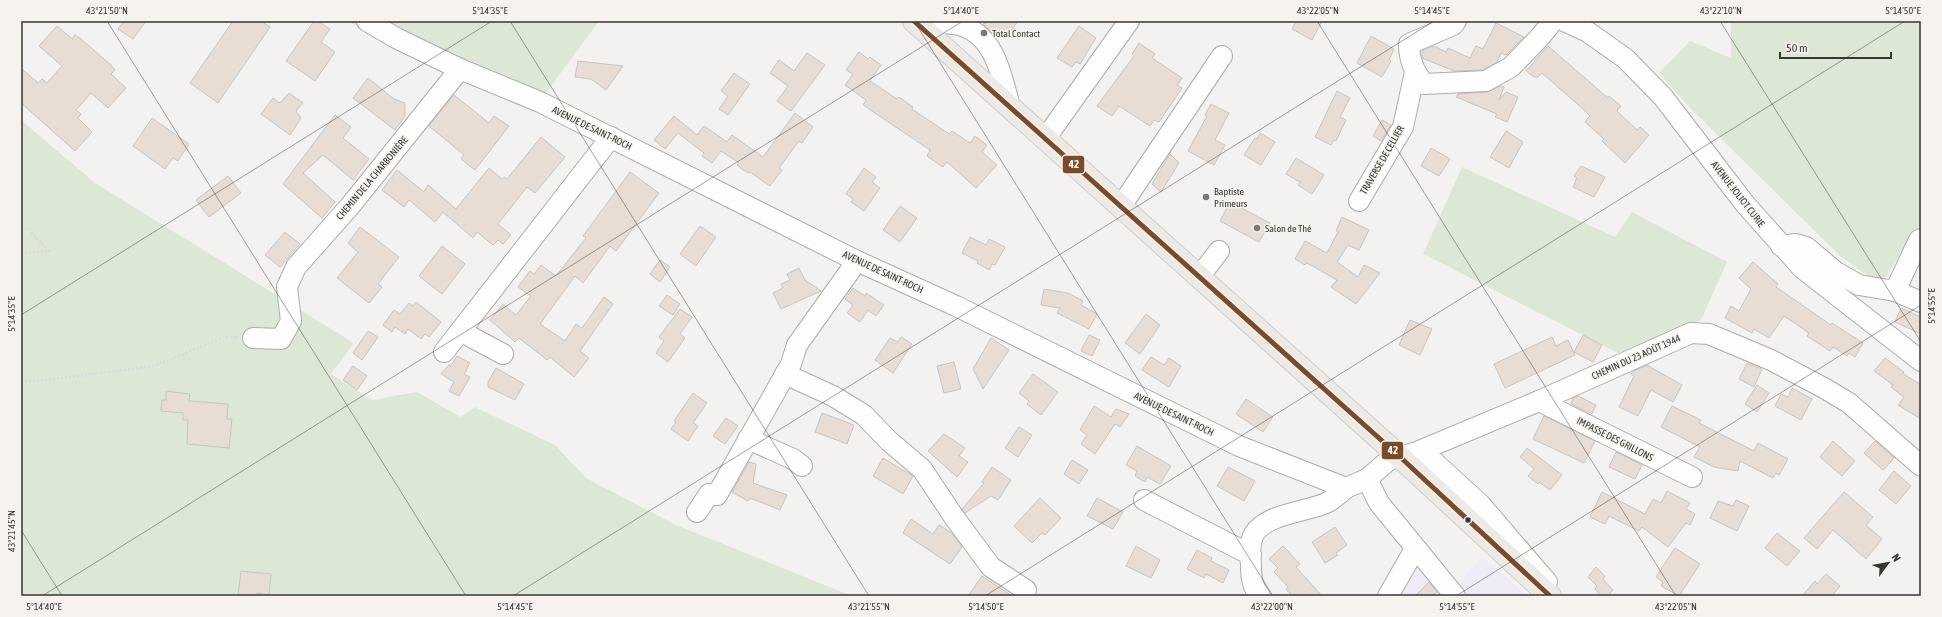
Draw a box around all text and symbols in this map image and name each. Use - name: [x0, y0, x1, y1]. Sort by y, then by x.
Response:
- text: 43°21'50"N: [86, 5, 128, 16]
- text: 5°14'35"E: [472, 5, 508, 16]
- text: 5°14'40"E: [943, 5, 979, 16]
- text: 43°22'05"N: [1297, 5, 1339, 16]
- text: 5°14'45"E: [1414, 5, 1450, 16]
- text: 43°22'10"N: [1700, 5, 1742, 16]
- text: 5°14'50"E: [1885, 5, 1921, 16]
- marker: Total Contact: [979, 28, 989, 38]
- place label: Total Contact: [992, 28, 1040, 39]
- scale bar: [1780, 34, 1891, 60]
- text: 50 m: [1786, 41, 1808, 55]
- street label: AVENUE DE SAINT-ROCH: [550, 104, 634, 152]
- street label: TRAVERSE DE CELLIER: [1358, 124, 1406, 196]
- street label: CHEMIN DE LA CHARBONIÈRE: [334, 134, 411, 222]
- line badge: 42: [1062, 155, 1085, 174]
- text: 42: [1068, 158, 1079, 170]
- street label: AVENUE JOLIOT CURIE: [1709, 159, 1768, 230]
- place label: Baptiste Primeurs: [1214, 186, 1248, 209]
- marker: Baptiste Primeurs: [1201, 192, 1211, 202]
- marker: Salon de Thé: [1252, 223, 1262, 233]
- place label: Salon de Thé: [1265, 223, 1312, 234]
- street label: AVENUE DE SAINT-ROCH: [841, 249, 925, 295]
- text: 5°14'55"E: [1926, 288, 1937, 324]
- text: 5°14'35"E: [6, 296, 17, 332]
- street label: CHEMIN DU 23 AOÛT 1944: [1590, 332, 1682, 382]
- street label: AVENUE DE SAINT-ROCH: [1132, 390, 1216, 438]
- street label: IMPASSE DES GRILLONS: [1575, 415, 1655, 463]
- line badge: 42: [1381, 441, 1404, 460]
- text: 42: [1387, 444, 1398, 456]
- text: 43°21'45"N: [6, 510, 17, 552]
- unlabelled marker: [1463, 515, 1473, 525]
- north arrow: [1868, 543, 1908, 583]
- text: N: [1890, 552, 1903, 564]
- text: 5°14'40"E: [26, 601, 62, 612]
- text: 5°14'45"E: [497, 601, 533, 612]
- text: 43°21'55"N: [848, 601, 890, 612]
- text: 5°14'50"E: [968, 601, 1004, 612]
- text: 43°22'00"N: [1251, 601, 1293, 612]
- text: 5°14'55"E: [1439, 601, 1475, 612]
- text: 43°22'05"N: [1655, 601, 1697, 612]

